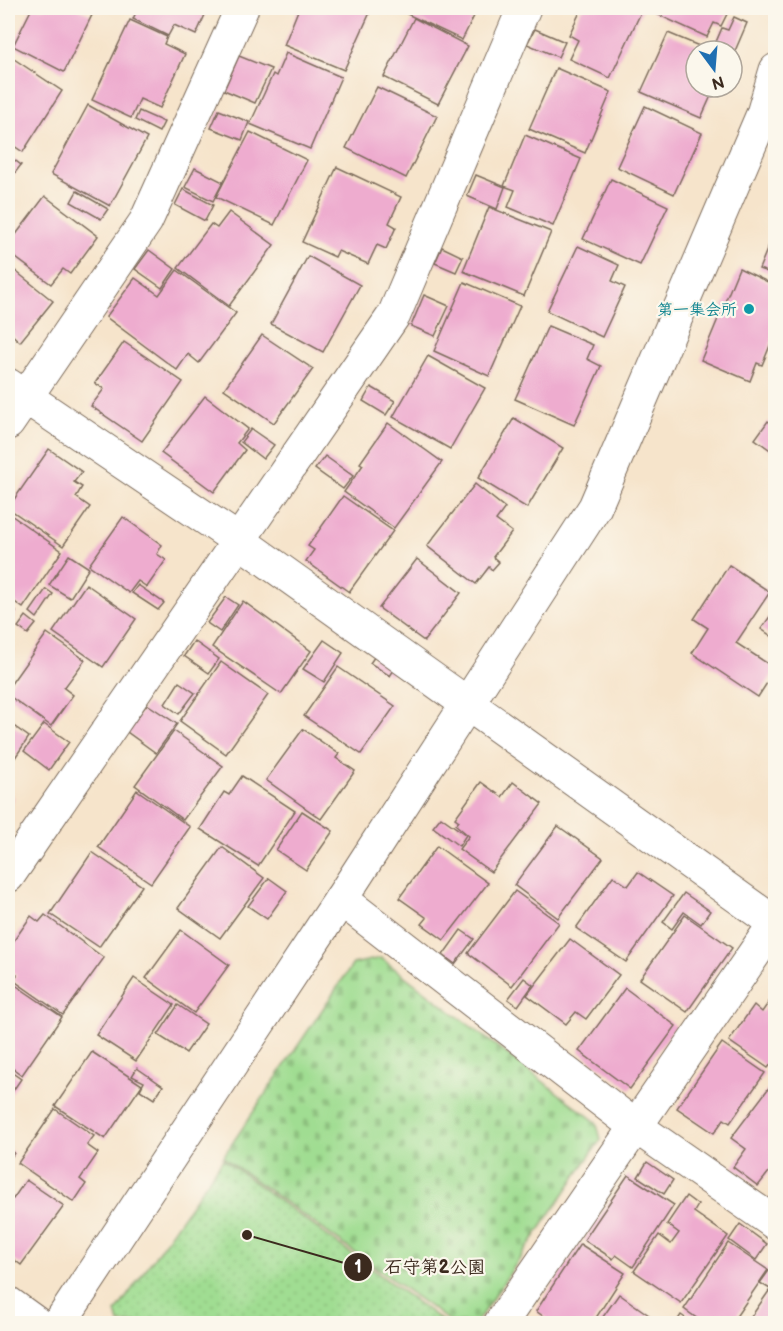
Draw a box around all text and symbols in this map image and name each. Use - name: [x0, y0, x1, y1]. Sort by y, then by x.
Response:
- north arrow: [684, 39, 744, 99]
- text: N: [709, 71, 726, 93]
- place label: 第一集会所: [657, 301, 737, 320]
- marker: 第一集会所: [742, 302, 756, 316]
- callout: 石守第2公園: [343, 1249, 498, 1285]
- text: 1: [354, 1257, 362, 1278]
- text: 石守第2公園: [385, 1257, 485, 1278]

